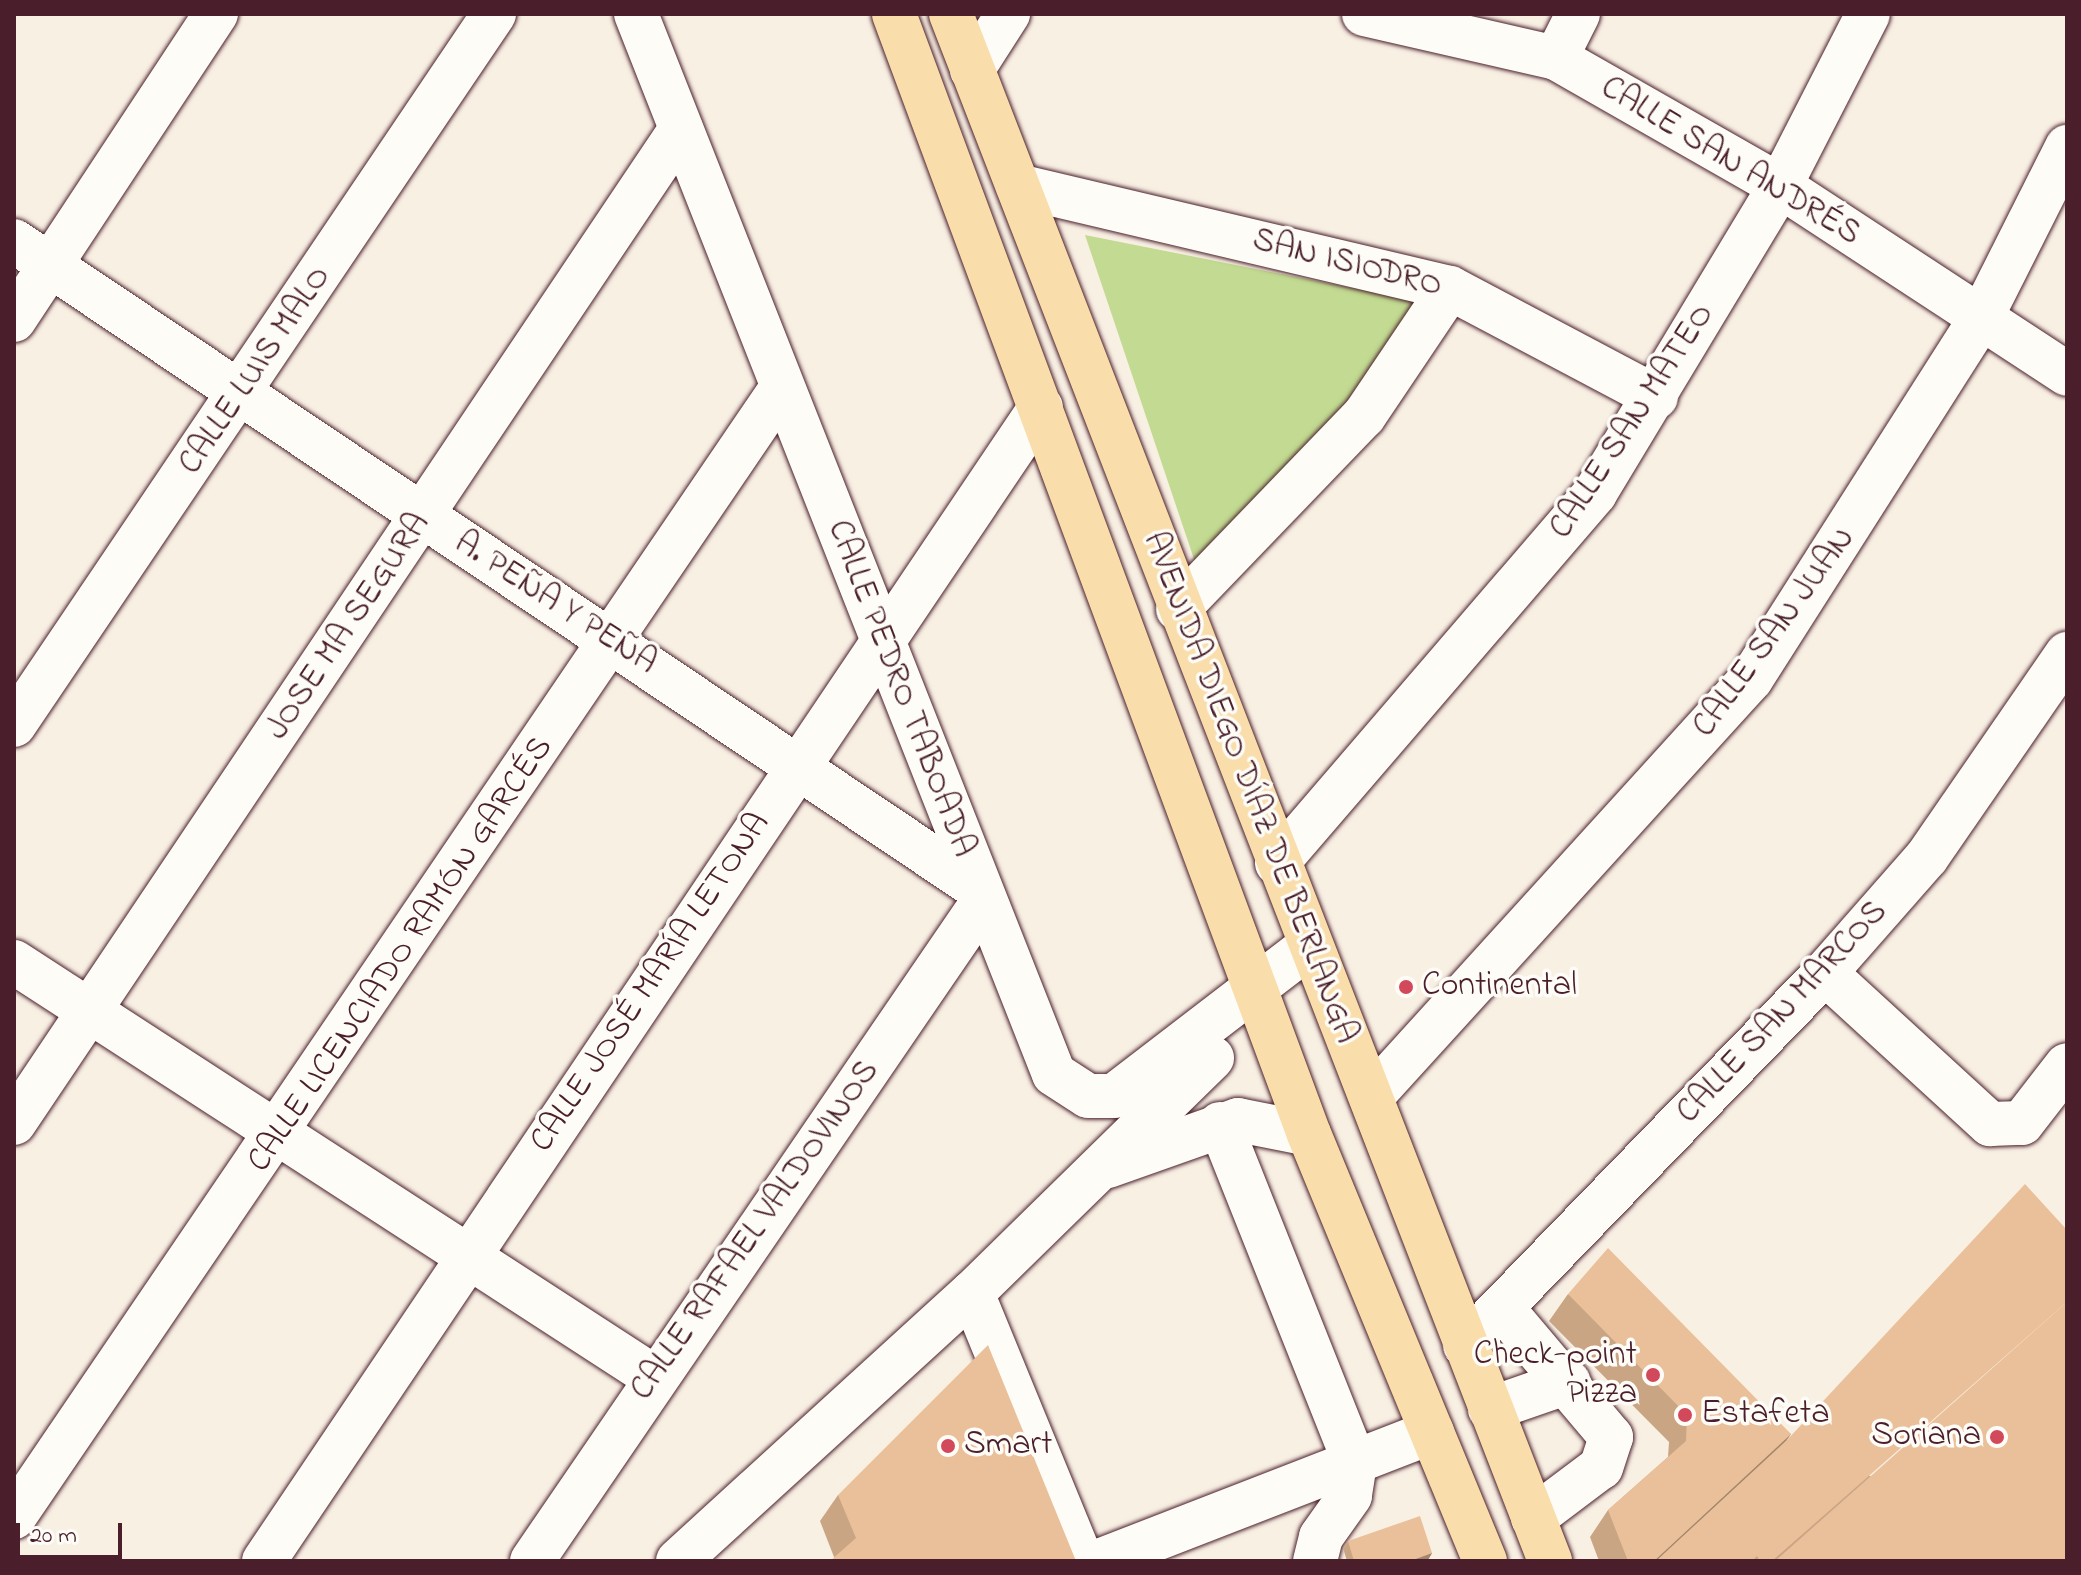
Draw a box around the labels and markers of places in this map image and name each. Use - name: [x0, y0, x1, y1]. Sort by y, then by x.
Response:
- place label: Continental: [1422, 967, 1577, 1007]
- marker: Continental: [1397, 978, 1415, 996]
- place label: Check-point Pizza: [1474, 1335, 1637, 1414]
- marker: Check-point Pizza: [1644, 1366, 1662, 1384]
- place label: Estafeta: [1701, 1395, 1829, 1435]
- marker: Estafeta: [1676, 1406, 1694, 1424]
- place label: Soriana: [1871, 1417, 1981, 1457]
- place label: Smart: [964, 1426, 1053, 1466]
- marker: Soriana: [1988, 1428, 2006, 1446]
- marker: Smart: [939, 1437, 957, 1455]

